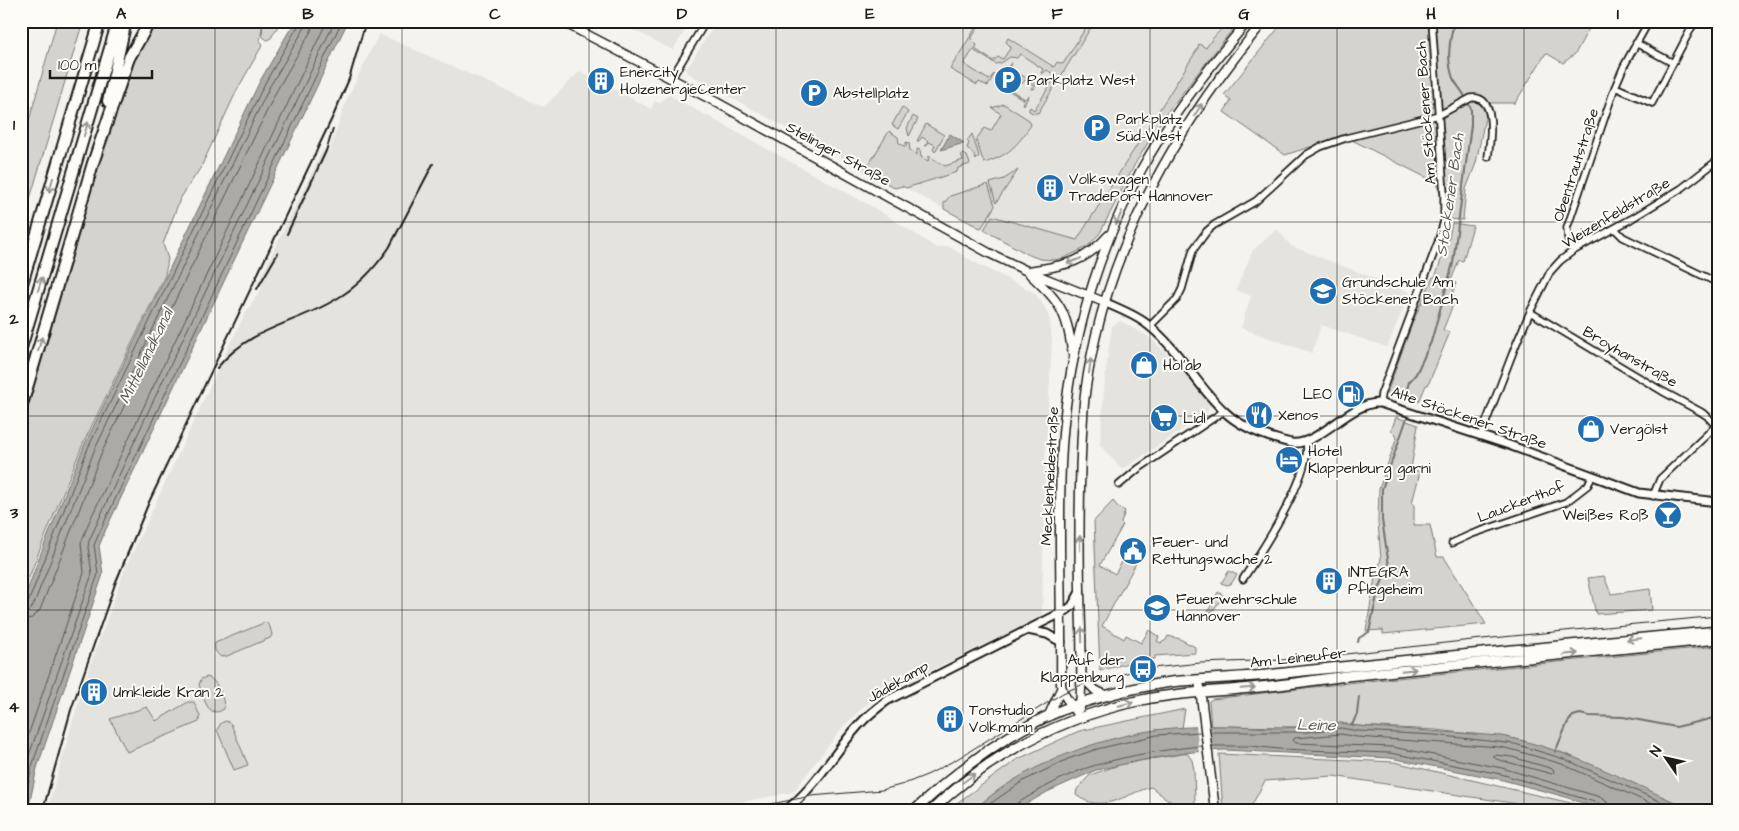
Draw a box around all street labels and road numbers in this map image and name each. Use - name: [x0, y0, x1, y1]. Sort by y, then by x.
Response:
- street label: Am Stöckener Bach: [1410, 40, 1441, 185]
- street label: Obentrautstraße: [1548, 106, 1604, 224]
- street label: Stelinger Straße: [781, 117, 894, 192]
- street label: Weizenfeldstraße: [1558, 172, 1674, 254]
- street label: Broyhanstraße: [1578, 321, 1681, 394]
- street label: Alte Stöckener Straße: [1388, 381, 1550, 455]
- street label: Mecklenheidestraße: [1036, 406, 1064, 546]
- street label: Lauckerthof: [1474, 476, 1568, 528]
- street label: Am Leineufer: [1249, 643, 1347, 673]
- street label: Jädekamp: [863, 656, 933, 708]

